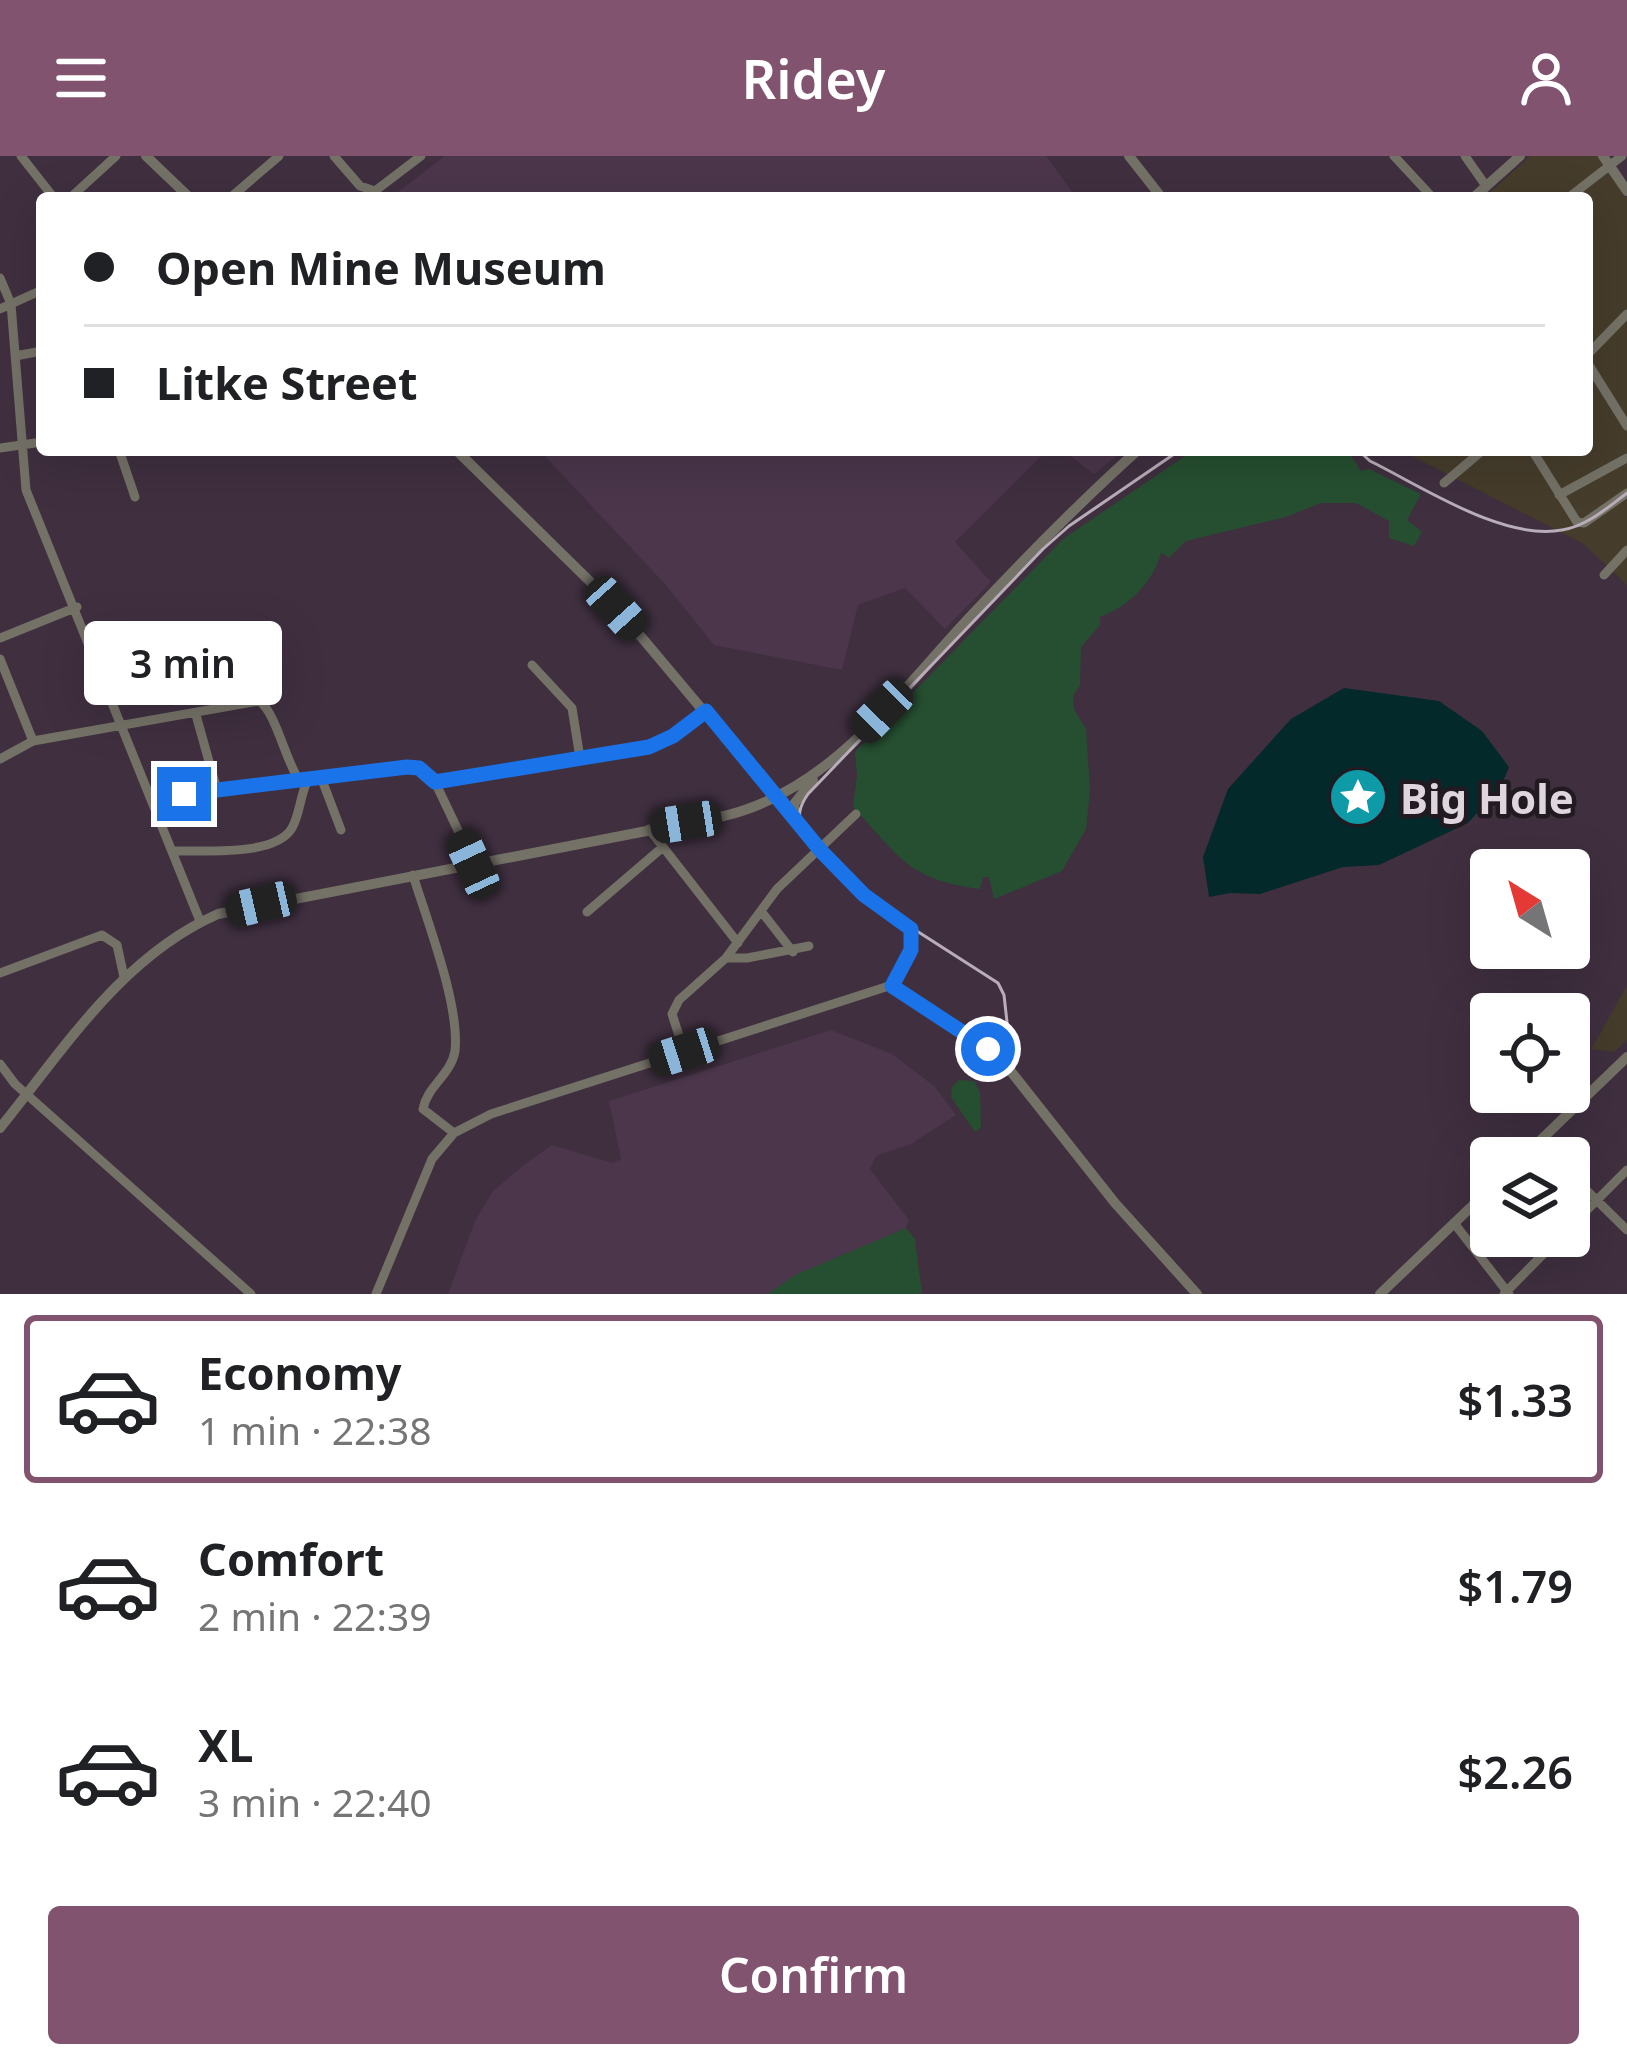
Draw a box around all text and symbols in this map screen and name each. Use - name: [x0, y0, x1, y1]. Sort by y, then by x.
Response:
- text: Ridey: [742, 41, 885, 115]
- icon: menu: [48, 45, 114, 111]
- icon: person: [1513, 45, 1579, 111]
- text: Open Mine Museum: [156, 237, 606, 298]
- text: Litke Street: [156, 352, 417, 413]
- car: [579, 569, 653, 647]
- callout: 3 min: [85, 620, 283, 704]
- text: 3 min: [130, 636, 236, 689]
- car: [844, 673, 920, 749]
- place icon: Big Hole: [1327, 766, 1389, 828]
- route end: [157, 767, 211, 821]
- place label: Big Hole: [1400, 769, 1574, 826]
- car: [648, 799, 724, 845]
- car: [441, 824, 505, 904]
- north arrow: [1470, 849, 1590, 969]
- map controls: [1470, 849, 1590, 1257]
- car: [222, 878, 300, 930]
- button: locate: [1470, 993, 1590, 1113]
- route start: [961, 1022, 1015, 1076]
- car: [644, 1024, 724, 1080]
- button: layers: [1470, 1137, 1590, 1257]
- text: Economy: [198, 1342, 402, 1403]
- icon: car: [54, 1345, 162, 1453]
- text: $1.33: [1458, 1369, 1573, 1430]
- text: 1 min · 22:38: [198, 1403, 432, 1456]
- text: Comfort: [198, 1528, 384, 1589]
- icon: car: [54, 1531, 162, 1639]
- text: $1.79: [1458, 1555, 1573, 1616]
- text: 2 min · 22:39: [198, 1589, 432, 1642]
- text: XL: [198, 1714, 253, 1775]
- icon: car: [54, 1717, 162, 1825]
- text: $2.26: [1458, 1741, 1573, 1802]
- text: 3 min · 22:40: [198, 1775, 432, 1828]
- button: Confirm: [48, 1906, 1579, 2044]

